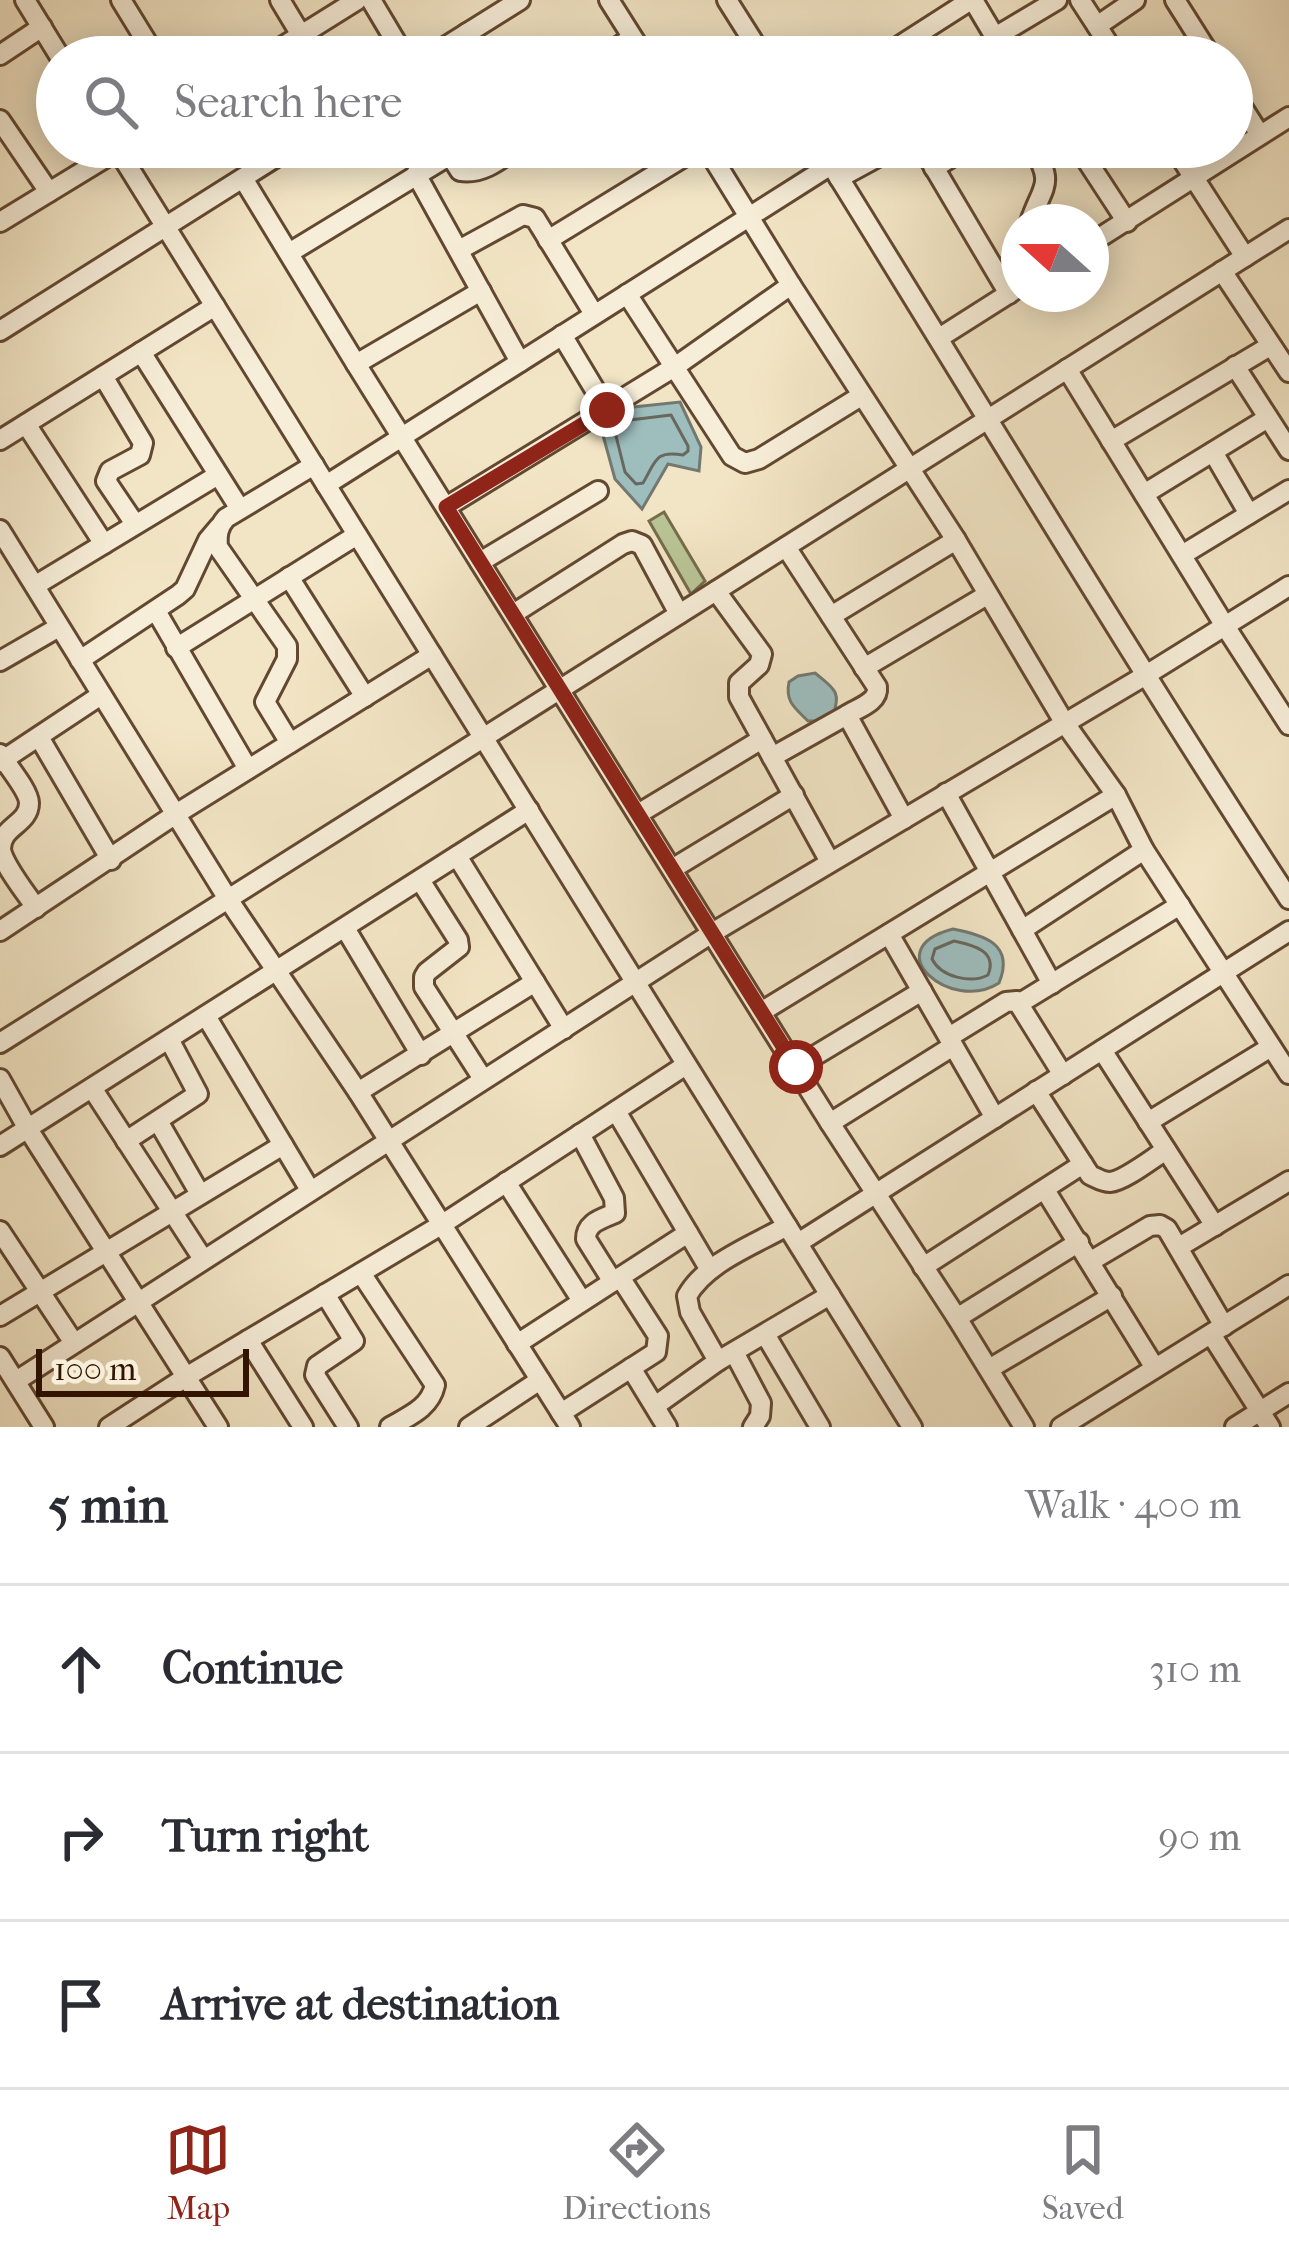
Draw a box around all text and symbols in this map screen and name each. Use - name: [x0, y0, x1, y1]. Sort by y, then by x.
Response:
- search box: [36, 36, 1253, 168]
- icon: search: [78, 69, 144, 135]
- text: Search here: [174, 76, 402, 129]
- north arrow: [1001, 204, 1109, 312]
- route end: [580, 383, 634, 437]
- route start: [769, 1040, 823, 1094]
- scale bar: [36, 1343, 249, 1396]
- text: 100 m: [54, 1350, 137, 1389]
- text: 5 min: [48, 1475, 168, 1535]
- text: Walk · 400 m: [1025, 1482, 1241, 1528]
- icon: ahead: [48, 1636, 114, 1702]
- text: Continue: [162, 1642, 343, 1695]
- text: 310 m: [1149, 1646, 1241, 1692]
- icon: right: [48, 1804, 114, 1870]
- text: Turn right: [162, 1810, 369, 1863]
- text: 90 m: [1158, 1814, 1241, 1860]
- icon: arrive: [48, 1972, 114, 2038]
- text: Arrive at destination: [162, 1978, 559, 2031]
- tab: Map: [165, 2117, 231, 2228]
- tab: Directions: [562, 2117, 711, 2228]
- tab: Saved: [1042, 2117, 1124, 2228]

